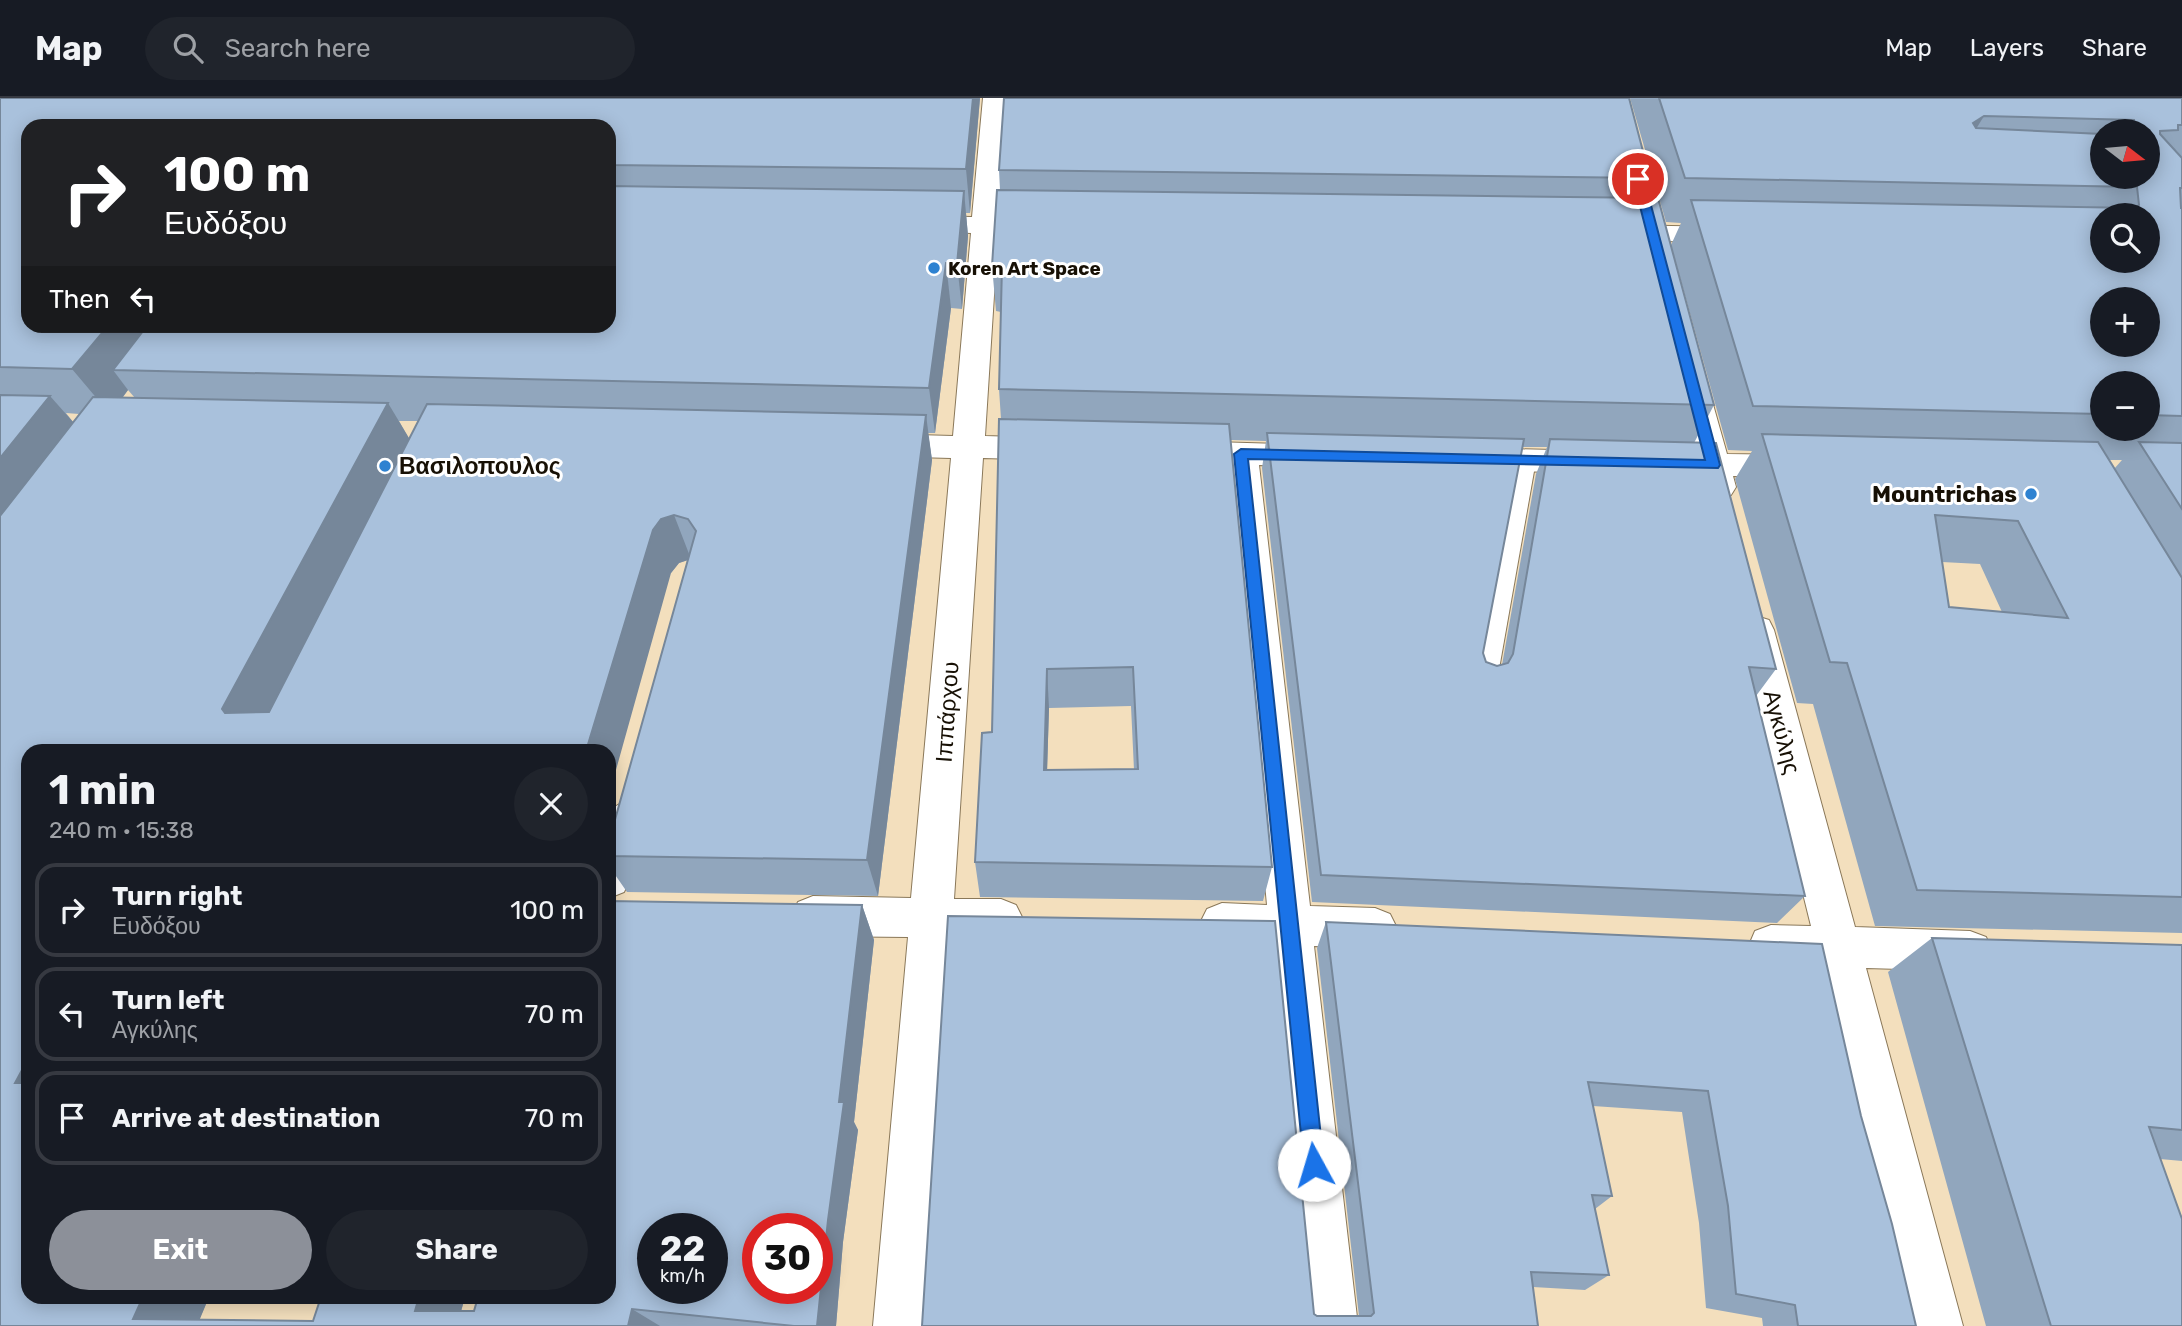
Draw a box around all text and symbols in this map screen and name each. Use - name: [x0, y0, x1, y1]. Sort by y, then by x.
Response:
- search box: [145, 17, 635, 80]
- text: Map: [35, 29, 103, 68]
- icon: search: [169, 29, 207, 67]
- text: Search here: [225, 33, 370, 64]
- text: Map: [1885, 34, 1932, 62]
- text: Layers: [1970, 34, 2044, 62]
- text: Share: [2082, 34, 2147, 62]
- north arrow: [2090, 119, 2160, 189]
- map controls: [2090, 119, 2160, 441]
- text: 100 m: [164, 145, 310, 203]
- icon: right: [49, 147, 140, 238]
- pin: [1608, 149, 1668, 209]
- icon: arrive: [1619, 160, 1657, 198]
- button: search: [2090, 203, 2160, 273]
- text: Ευδόξου: [164, 204, 287, 242]
- place label: Koren Art Space: [948, 257, 1101, 280]
- marker: Koren Art Space: [926, 260, 942, 276]
- icon: left: [124, 280, 162, 318]
- text: Then: [49, 284, 110, 315]
- button: +: [2090, 287, 2160, 357]
- button: −: [2090, 371, 2160, 441]
- place label: Βασιλοπουλος: [399, 452, 561, 480]
- marker: Βασιλοπουλος: [377, 458, 393, 474]
- place label: Mountrichas: [1872, 480, 2017, 508]
- marker: Mountrichas: [2023, 486, 2039, 502]
- street label: Ιππάρχου: [930, 661, 964, 763]
- street label: Αγκύλης: [1757, 687, 1807, 777]
- text: 1 min: [49, 765, 156, 815]
- button: close: [514, 767, 588, 841]
- text: 240 m · 15:38: [49, 816, 194, 844]
- text: Turn right: [112, 881, 242, 912]
- icon: right: [53, 891, 91, 929]
- text: 100 m: [510, 895, 584, 926]
- text: Ευδόξου: [112, 912, 201, 940]
- text: Turn left: [112, 985, 224, 1016]
- icon: left: [53, 995, 91, 1033]
- text: 70 m: [525, 999, 584, 1030]
- text: Αγκύλης: [112, 1016, 198, 1044]
- icon: arrive: [53, 1099, 91, 1137]
- text: Arrive at destination: [112, 1103, 380, 1134]
- text: 70 m: [525, 1103, 584, 1134]
- position arrow: [1277, 1128, 1351, 1202]
- button: Exit: [49, 1210, 312, 1290]
- button: Share: [326, 1210, 588, 1290]
- speed limit sign: 30: [742, 1213, 833, 1304]
- text: 22: [660, 1228, 705, 1270]
- text: km/h: [660, 1265, 705, 1287]

